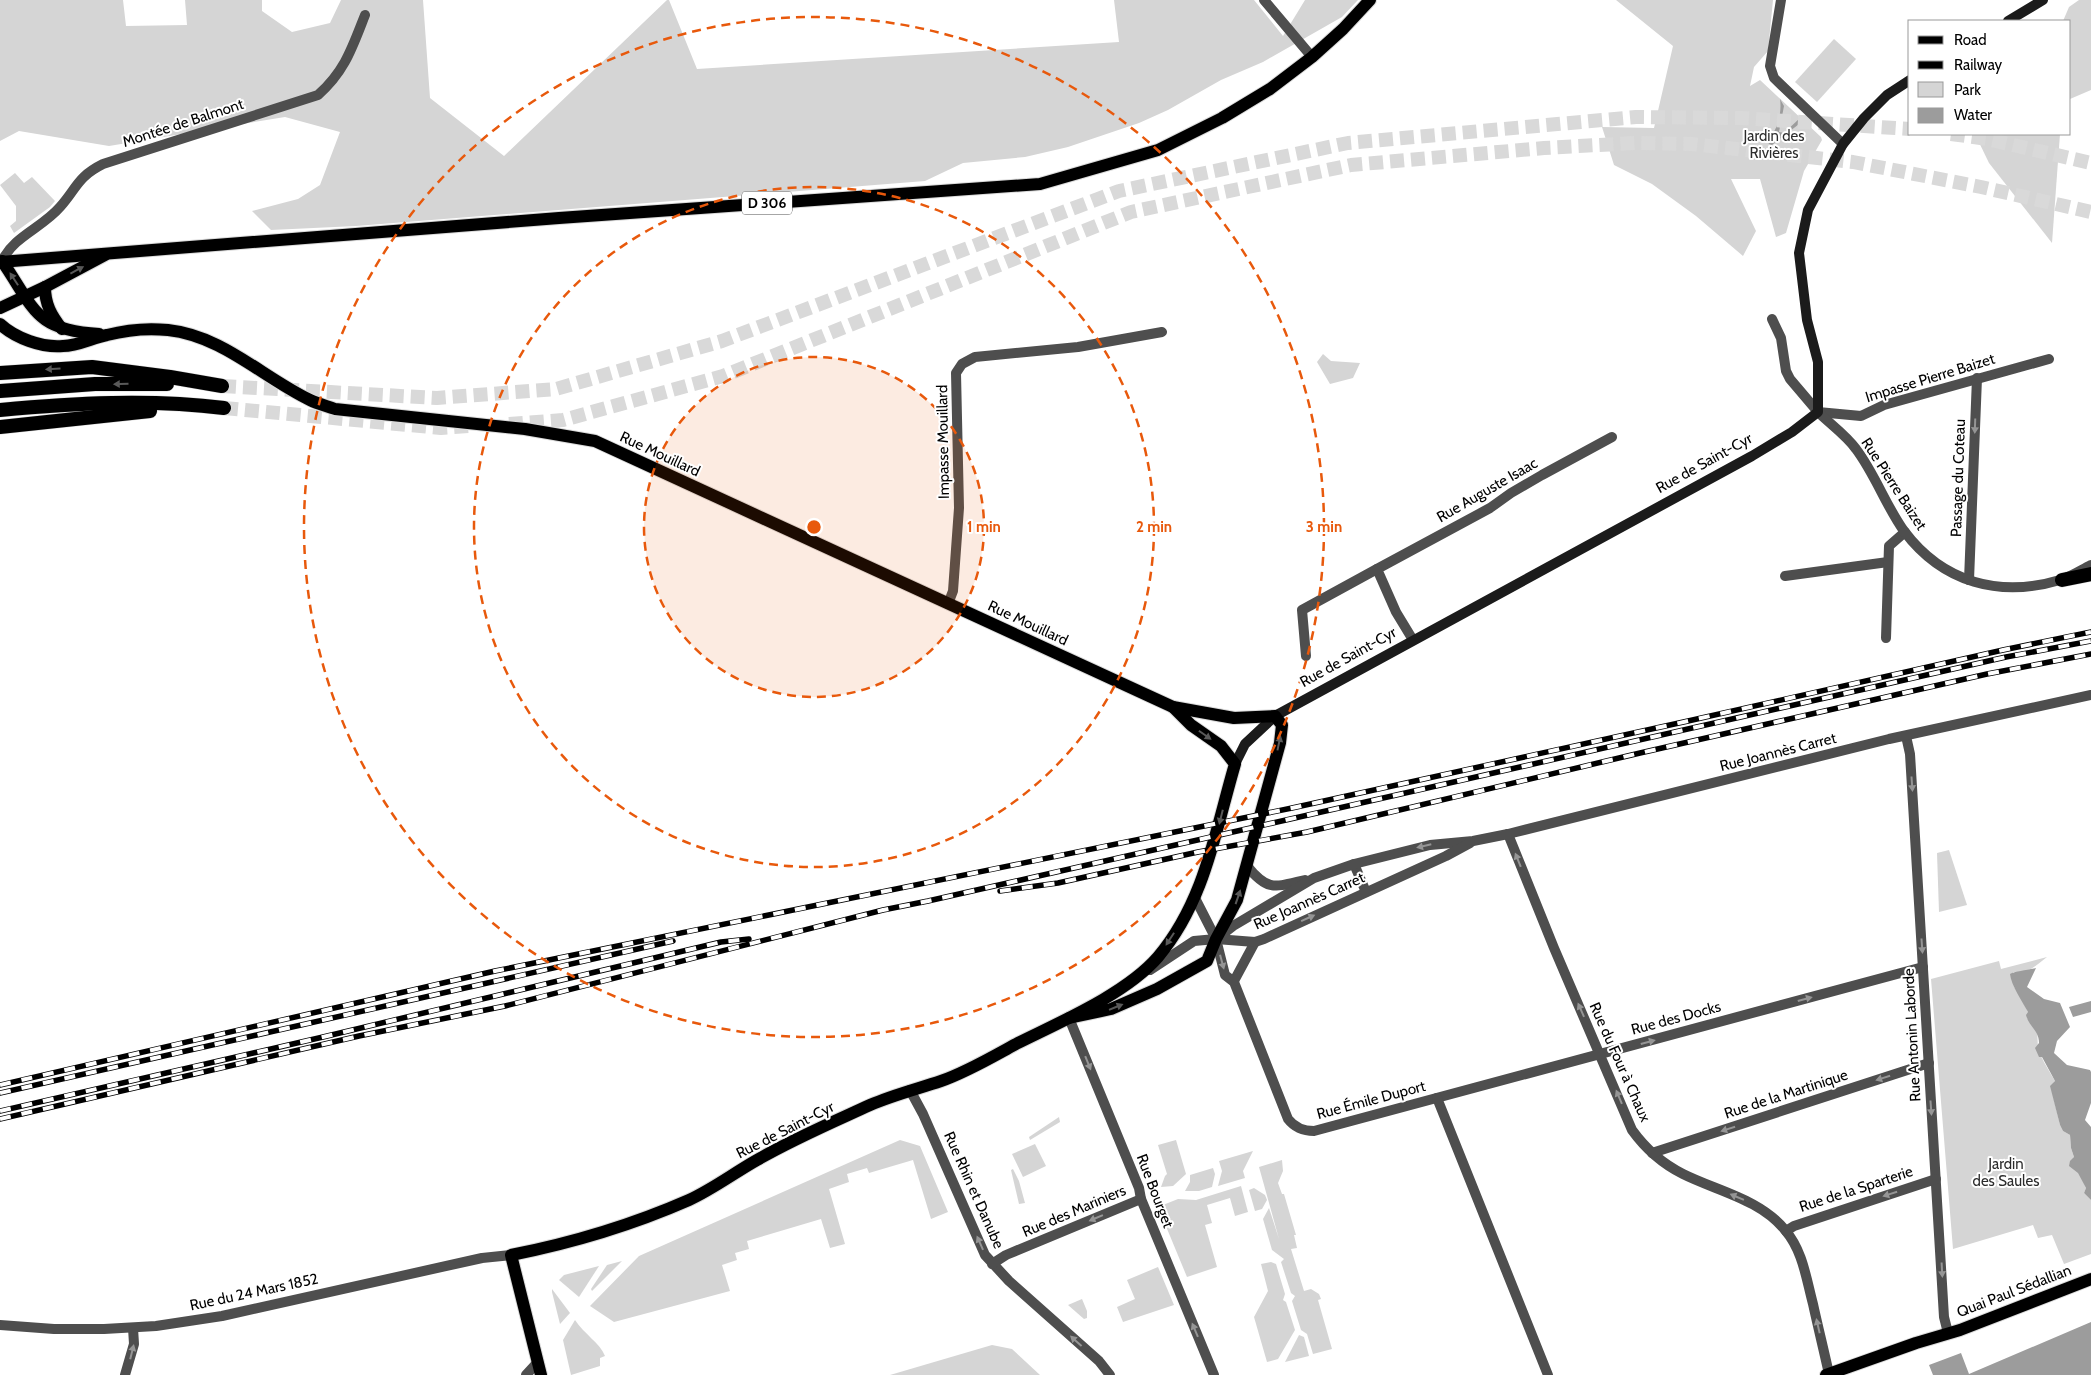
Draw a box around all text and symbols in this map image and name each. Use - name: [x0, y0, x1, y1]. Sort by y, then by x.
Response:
- legend: [1908, 20, 2071, 135]
- text: Road: [1954, 31, 1987, 49]
- text: Railway: [1954, 56, 2003, 74]
- text: Park: [1954, 81, 1981, 99]
- street label: Montée de Balmont: [120, 95, 246, 151]
- text: Water: [1954, 106, 1992, 124]
- park label: Jardin des Rivières: [1743, 127, 1804, 162]
- road number: D 306: [742, 192, 792, 214]
- one-way arrow: [70, 266, 85, 274]
- one-way arrow: [9, 272, 18, 286]
- street label: Impasse Pierre Baizet: [1863, 350, 1997, 406]
- one-way arrow: [44, 366, 60, 374]
- one-way arrow: [113, 380, 129, 388]
- street label: Impasse Mouillard: [933, 385, 953, 499]
- one-way arrow: [1971, 418, 1979, 434]
- street label: Passage du Coteau: [1947, 419, 1969, 537]
- street label: Rue Mouillard: [617, 428, 703, 480]
- street label: Rue de Saint-Cyr: [1653, 429, 1756, 497]
- street label: Rue Pierre Baizet: [1857, 434, 1931, 534]
- street label: Rue Auguste Isaac: [1433, 454, 1541, 526]
- centre of rings: [805, 518, 823, 536]
- text: 1 min: [967, 518, 1001, 536]
- text: 2 min: [1136, 518, 1172, 536]
- text: 3 min: [1306, 518, 1342, 536]
- street label: Rue Mouillard: [985, 597, 1071, 649]
- street label: Rue de Saint-Cyr: [1297, 623, 1400, 691]
- street label: Rue Joannès Carret: [1718, 729, 1838, 775]
- one-way arrow: [1198, 730, 1212, 740]
- one-way arrow: [1275, 735, 1283, 750]
- one-way arrow: [1908, 776, 1916, 792]
- one-way arrow: [1217, 809, 1225, 824]
- one-way arrow: [1417, 842, 1432, 850]
- one-way arrow: [1513, 853, 1521, 867]
- street label: Rue Joannès Carret: [1251, 869, 1367, 933]
- one-way arrow: [1234, 889, 1242, 904]
- one-way arrow: [1301, 914, 1315, 922]
- one-way arrow: [1165, 933, 1175, 946]
- one-way arrow: [1919, 938, 1927, 954]
- one-way arrow: [1218, 954, 1226, 969]
- street label: Rue Antonin Laborde: [1899, 967, 1924, 1102]
- one-way arrow: [1797, 994, 1812, 1002]
- street label: Rue des Docks: [1629, 997, 1723, 1039]
- street label: Rue du Four à Chaux: [1586, 999, 1654, 1125]
- one-way arrow: [1109, 1002, 1123, 1010]
- one-way arrow: [1576, 1003, 1584, 1017]
- one-way arrow: [1640, 1037, 1655, 1045]
- one-way arrow: [1084, 1056, 1092, 1070]
- street label: Rue de la Martinique: [1722, 1065, 1850, 1122]
- one-way arrow: [1875, 1075, 1890, 1083]
- street label: Rue Émile Duport: [1314, 1076, 1427, 1123]
- one-way arrow: [1614, 1089, 1622, 1104]
- street label: Rue de Saint-Cyr: [733, 1097, 837, 1162]
- one-way arrow: [1928, 1100, 1936, 1116]
- one-way arrow: [1720, 1125, 1735, 1133]
- street label: Rue Rhin et Danube: [940, 1129, 1008, 1252]
- street label: Rue Bourget: [1133, 1152, 1177, 1230]
- park label: Jardin des Saules: [1973, 1155, 2039, 1190]
- street label: Rue de la Sparterie: [1797, 1162, 1915, 1216]
- street label: Rue des Mariniers: [1019, 1181, 1129, 1241]
- one-way arrow: [1882, 1190, 1897, 1198]
- one-way arrow: [1730, 1192, 1744, 1200]
- one-way arrow: [1089, 1214, 1103, 1222]
- one-way arrow: [975, 1236, 983, 1250]
- street label: Quai Paul Sédallian: [1954, 1261, 2074, 1321]
- one-way arrow: [1938, 1263, 1946, 1279]
- street label: Rue du 24 Mars 1852: [188, 1270, 320, 1314]
- one-way arrow: [1814, 1319, 1822, 1334]
- one-way arrow: [1191, 1323, 1199, 1337]
- one-way arrow: [1070, 1335, 1082, 1347]
- one-way arrow: [128, 1344, 136, 1359]

